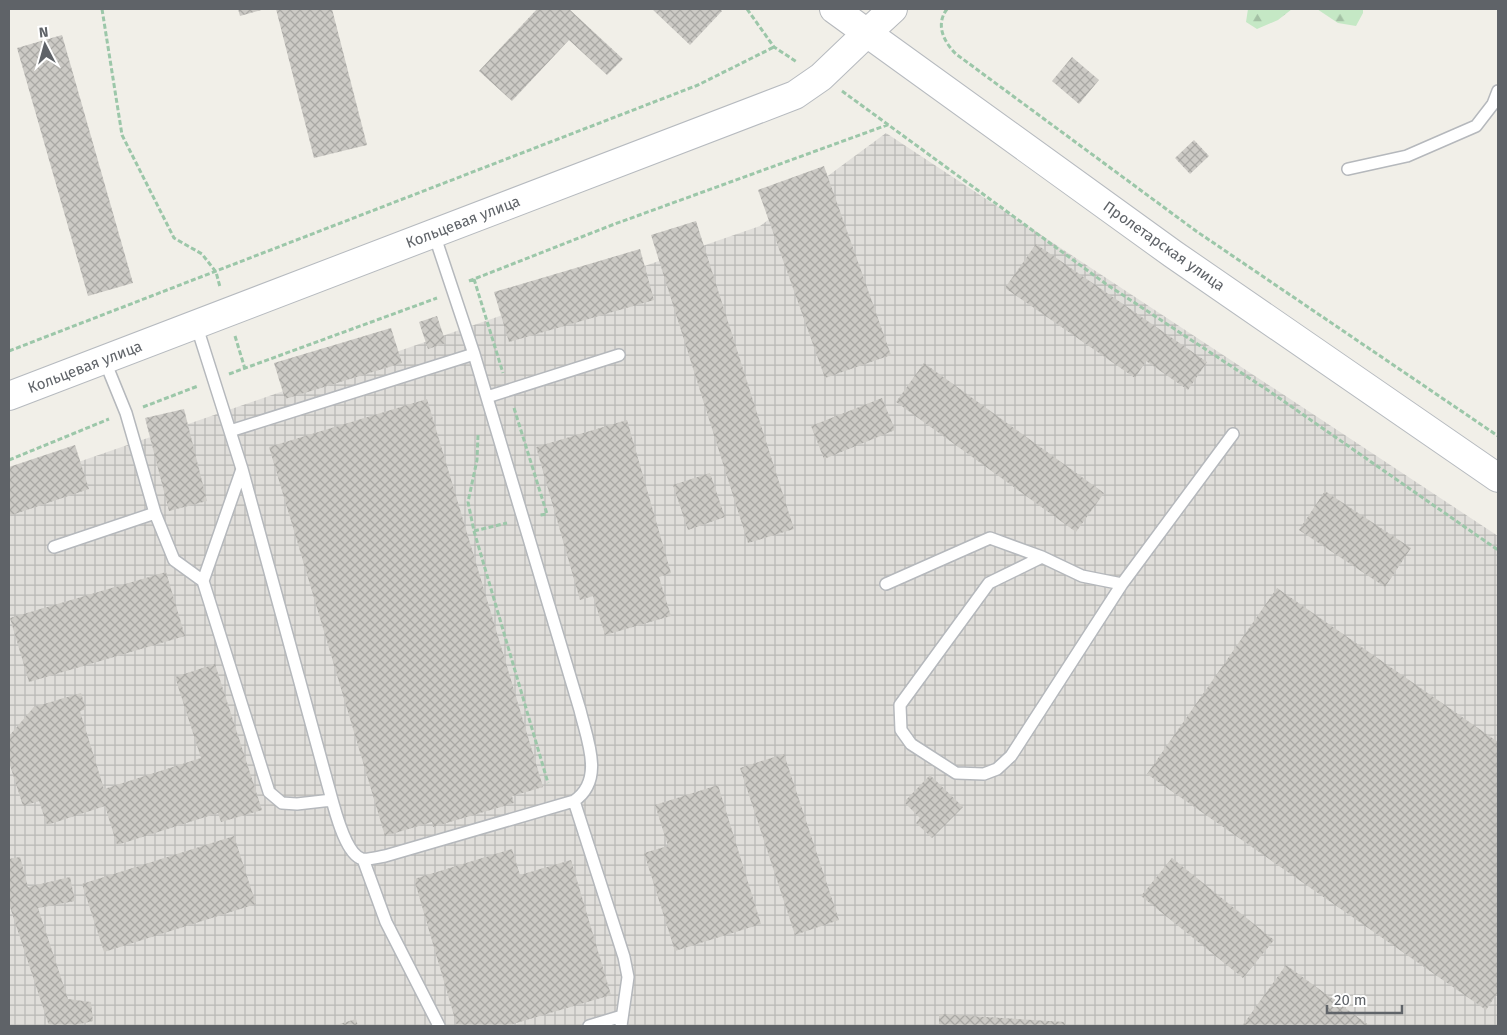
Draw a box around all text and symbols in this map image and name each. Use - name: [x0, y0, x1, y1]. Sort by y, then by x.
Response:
- north arrow: [20, 20, 70, 70]
- text: N: [38, 24, 49, 42]
- street label: Кольцевая улица: [403, 192, 523, 252]
- street label: Пролетарская улица: [1100, 197, 1228, 295]
- street label: Кольцевая улица: [25, 337, 145, 397]
- scale bar: [1327, 982, 1402, 1014]
- text: 20 m: [1334, 991, 1367, 1009]

